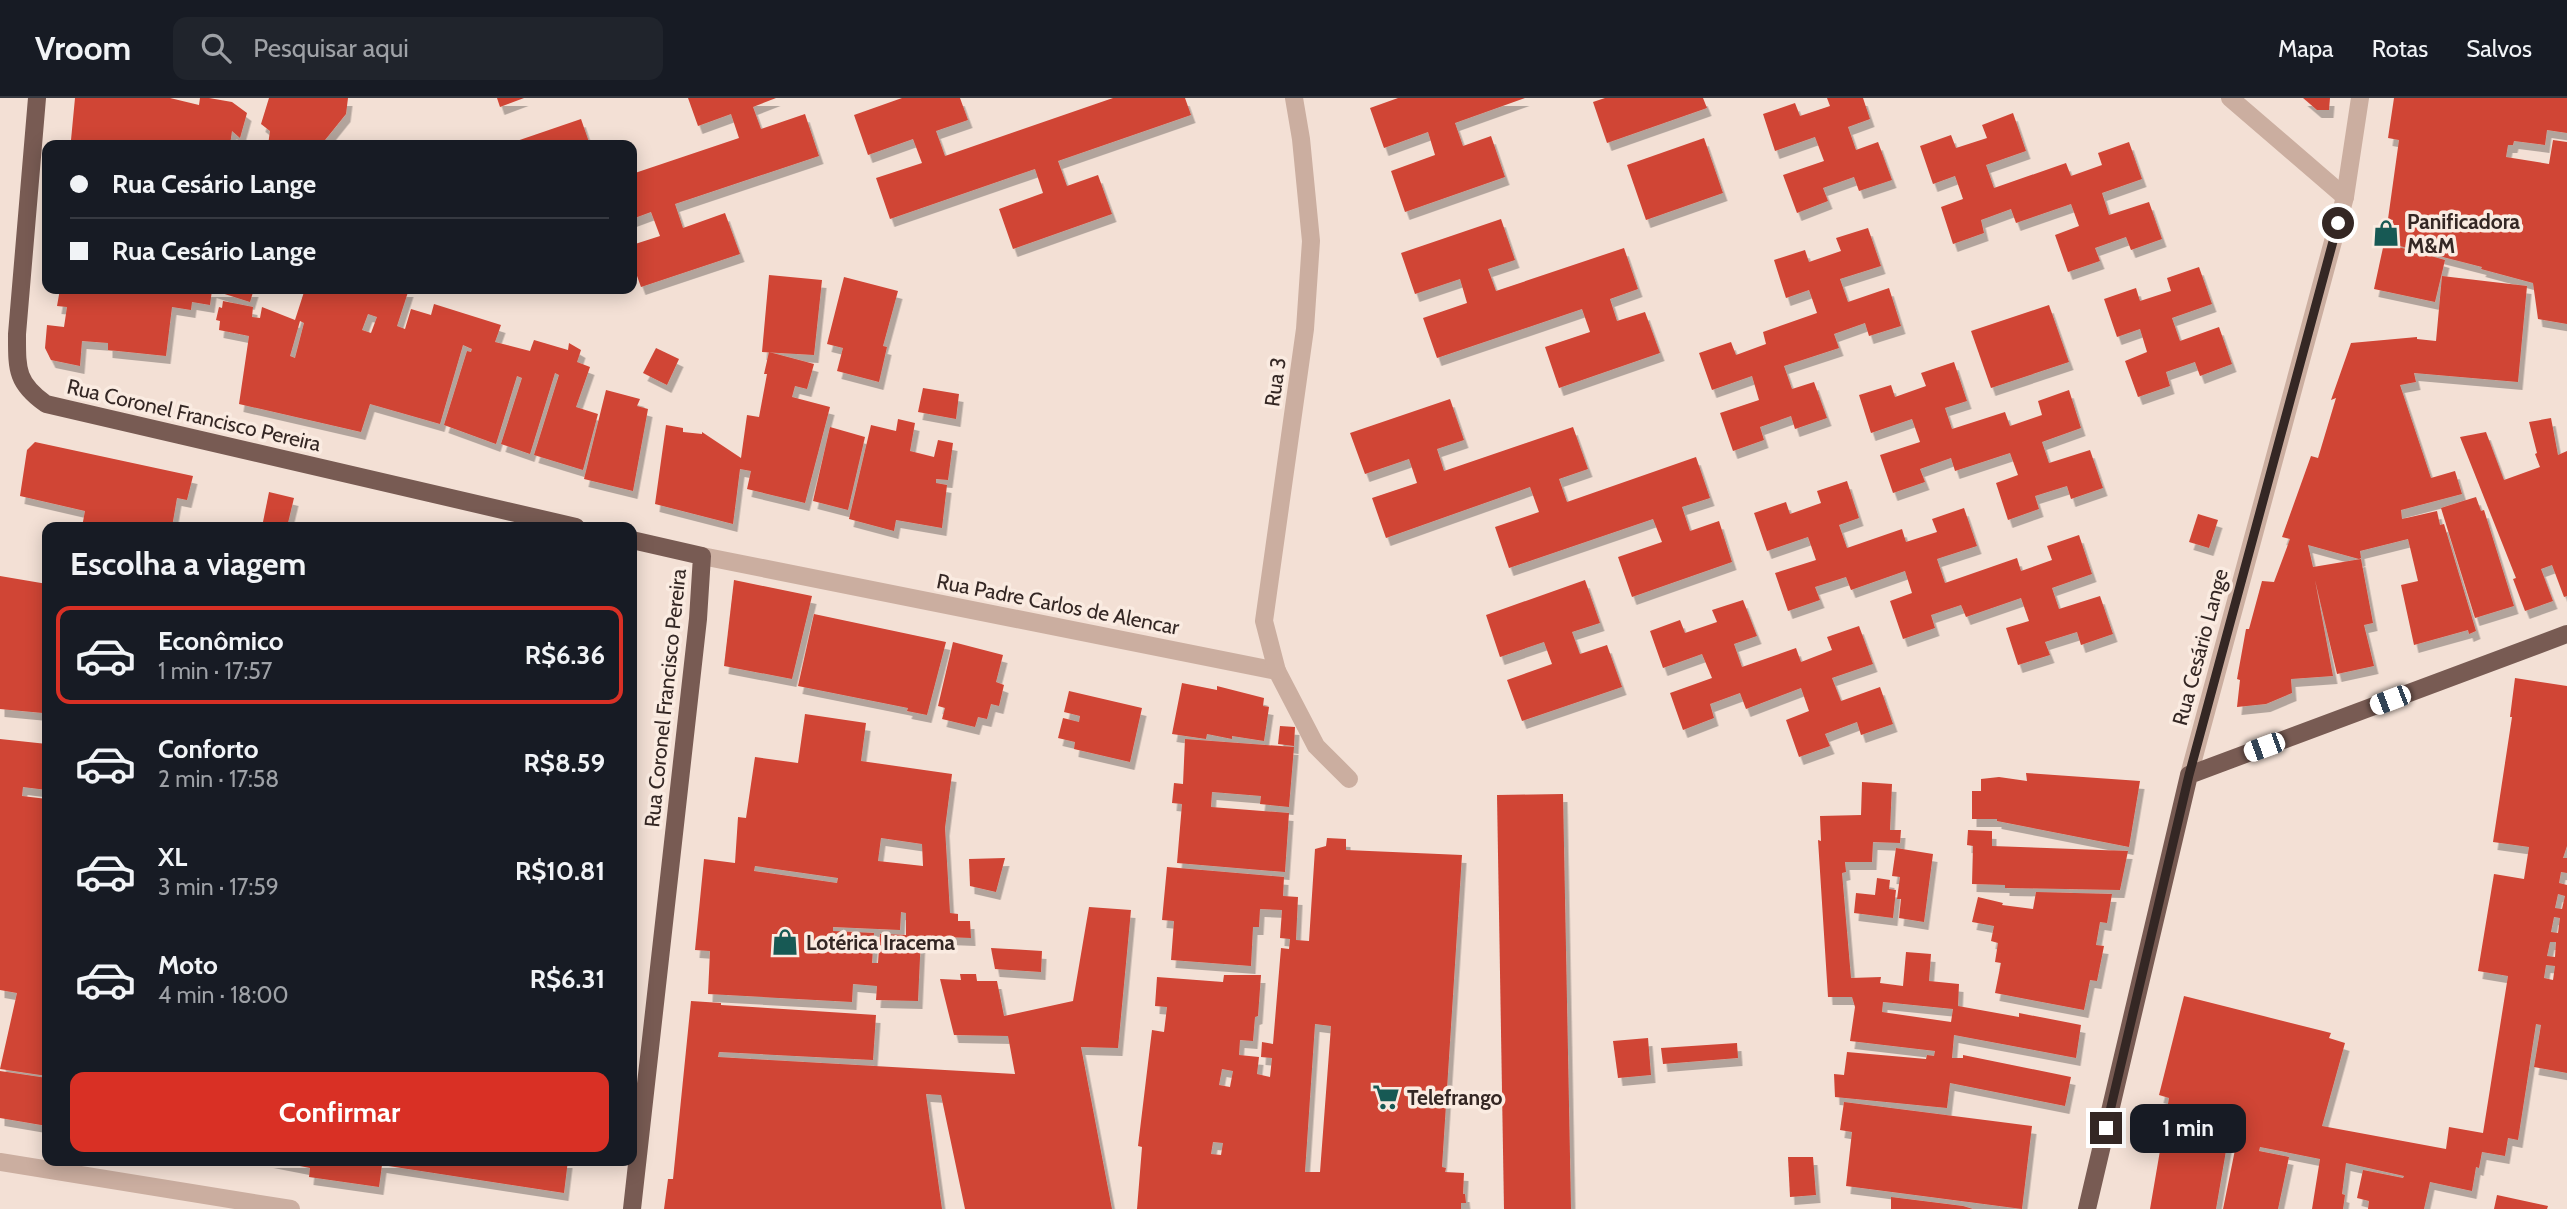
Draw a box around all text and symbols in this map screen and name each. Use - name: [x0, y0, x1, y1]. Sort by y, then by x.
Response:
- search box: [173, 17, 663, 80]
- text: Vroom: [35, 28, 131, 68]
- icon: search: [197, 29, 235, 67]
- text: Pesquisar aqui: [253, 32, 409, 64]
- text: Mapa: [2278, 34, 2334, 63]
- text: Rotas: [2372, 34, 2428, 63]
- text: Salvos: [2466, 34, 2532, 63]
- text: Rua Cesário Lange: [112, 168, 316, 200]
- route start: [2322, 207, 2354, 239]
- place label: Panificadora M&M: [2407, 209, 2521, 258]
- shop icon: Panificadora M&M: [2371, 218, 2401, 248]
- text: Rua Cesário Lange: [112, 235, 316, 267]
- street label: Rua 3: [1259, 356, 1291, 408]
- street label: Rua Coronel Francisco Pereira: [65, 374, 323, 456]
- text: Escolha a viagem: [70, 544, 306, 583]
- street label: Rua Cesário Lange: [2167, 566, 2233, 728]
- street label: Rua Coronel Francisco Pereira: [639, 567, 691, 829]
- street label: Rua Padre Carlos de Alencar: [935, 568, 1182, 640]
- icon: car: [74, 624, 137, 687]
- text: Econômico: [158, 625, 284, 657]
- text: R$6.36: [525, 639, 605, 671]
- text: 1 min · 17:57: [158, 657, 272, 685]
- car: [2367, 683, 2414, 717]
- car: [2241, 730, 2288, 764]
- icon: car: [74, 732, 137, 795]
- text: Conforto: [158, 733, 259, 765]
- text: R$8.59: [524, 747, 605, 779]
- text: 2 min · 17:58: [158, 765, 279, 793]
- icon: car: [74, 840, 137, 903]
- text: XL: [158, 841, 187, 873]
- text: R$10.81: [515, 855, 605, 887]
- text: 3 min · 17:59: [158, 873, 279, 901]
- shop icon: Lotérica Iracema: [770, 927, 800, 957]
- place label: Lotérica Iracema: [806, 930, 955, 955]
- icon: car: [74, 948, 137, 1011]
- text: Moto: [158, 949, 218, 981]
- text: R$6.31: [530, 963, 605, 995]
- text: 4 min · 18:00: [158, 981, 289, 1009]
- button: Confirmar: [70, 1072, 609, 1152]
- supermarket icon: Telefrango: [1371, 1082, 1401, 1112]
- place label: Telefrango: [1407, 1085, 1503, 1110]
- callout: 1 min: [2130, 1104, 2246, 1152]
- route end: [2090, 1112, 2122, 1144]
- text: 1 min: [2162, 1114, 2214, 1142]

